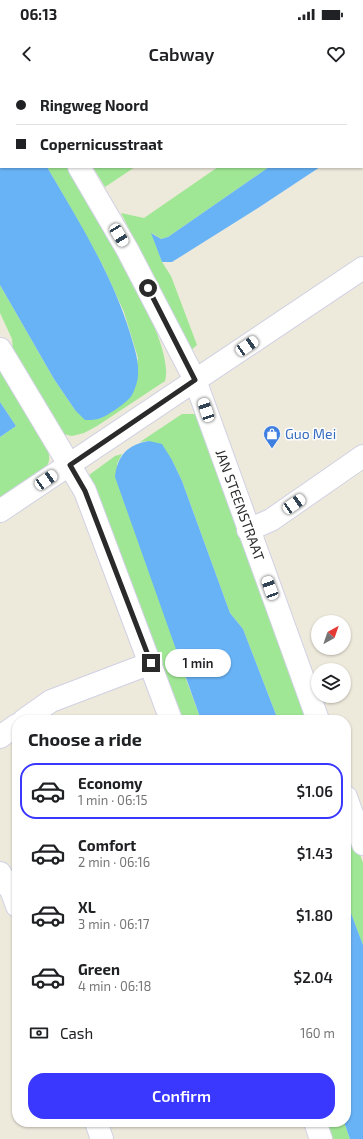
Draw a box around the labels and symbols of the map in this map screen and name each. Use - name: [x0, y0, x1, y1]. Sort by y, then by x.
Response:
- car: [108, 222, 130, 248]
- route start: [139, 279, 157, 297]
- car: [234, 334, 260, 358]
- car: [196, 397, 216, 423]
- shop icon: Guo Mei: [262, 424, 282, 449]
- place label: Guo Mei: [285, 425, 336, 442]
- street label: JAN STEENSTRAAT: [212, 447, 269, 563]
- car: [33, 468, 59, 492]
- car: [281, 492, 307, 516]
- car: [260, 575, 280, 601]
- north arrow: [311, 615, 351, 655]
- callout: 1 min: [165, 649, 231, 677]
- route end: [142, 654, 160, 672]

